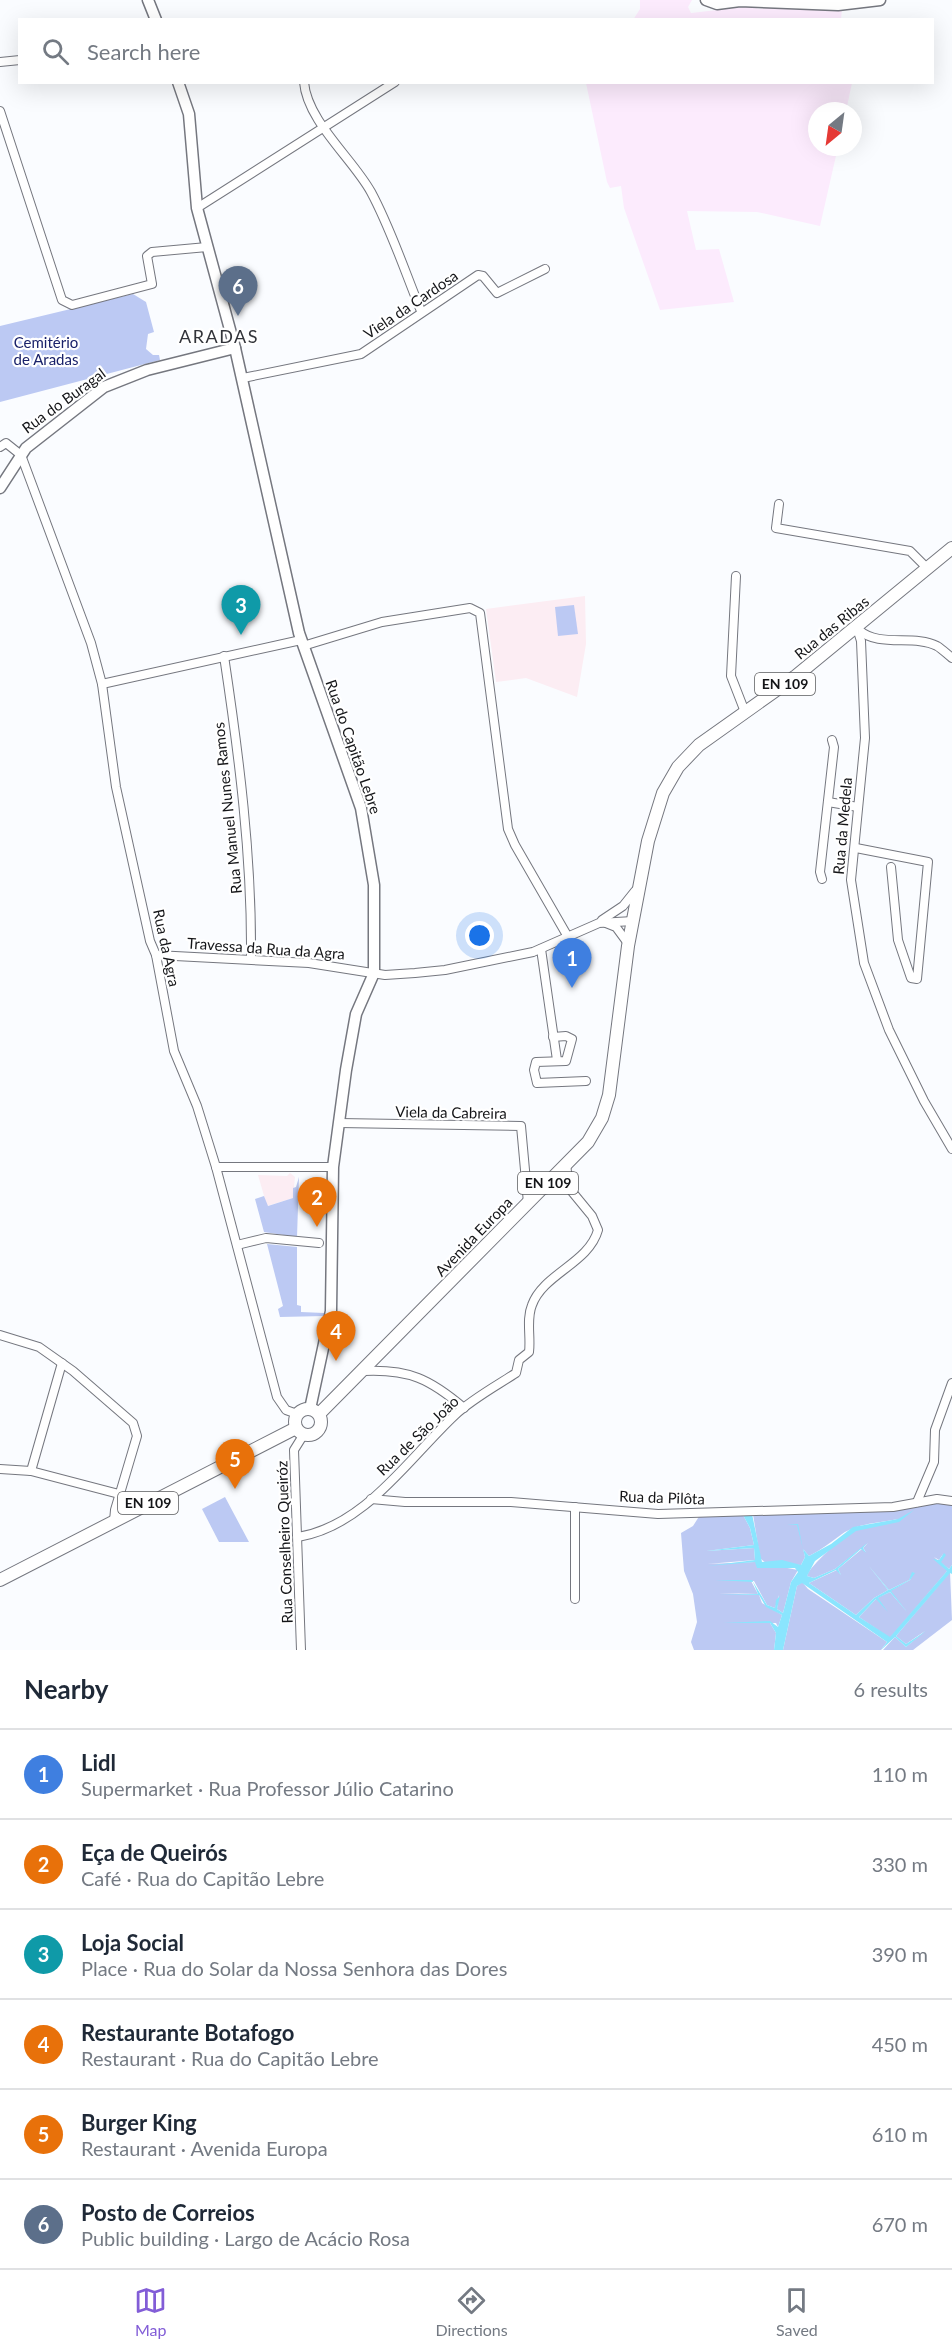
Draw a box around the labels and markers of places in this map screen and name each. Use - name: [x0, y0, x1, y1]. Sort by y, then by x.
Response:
- pin: 6: [218, 266, 258, 316]
- pin: 3: [222, 586, 260, 635]
- pin: 1: [552, 938, 592, 988]
- pin: 2: [298, 1178, 336, 1227]
- pin: 4: [316, 1312, 356, 1361]
- pin: 5: [216, 1440, 254, 1489]

